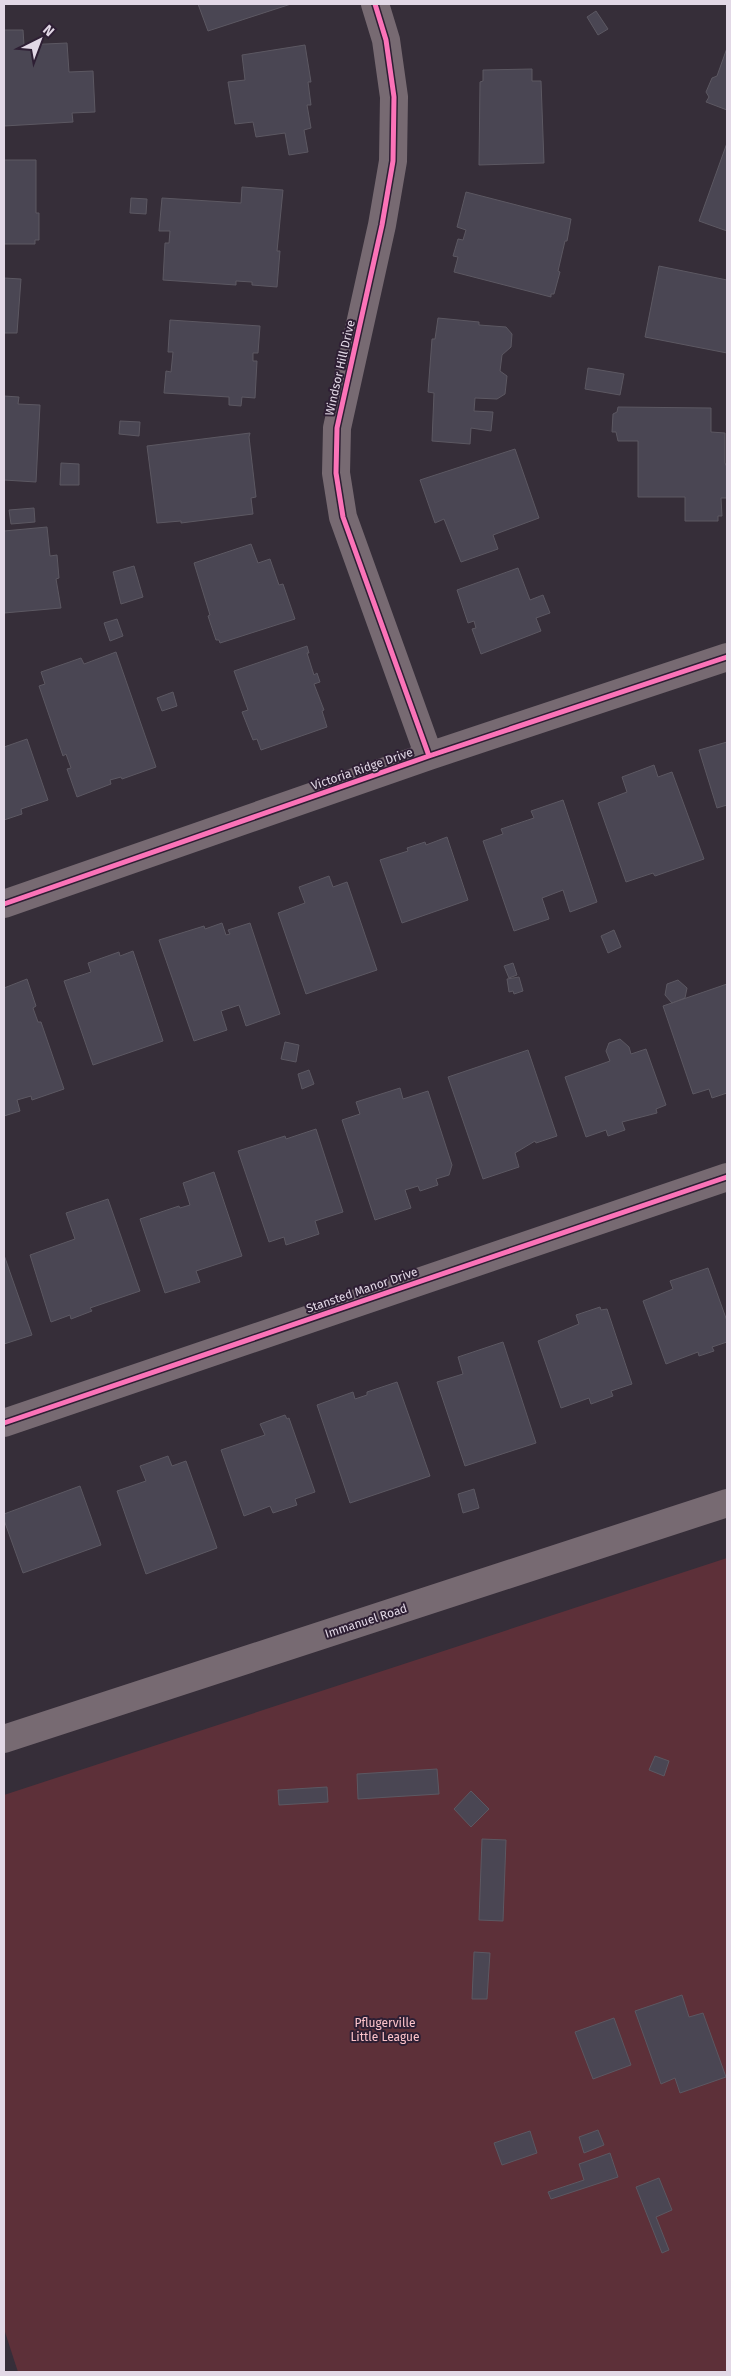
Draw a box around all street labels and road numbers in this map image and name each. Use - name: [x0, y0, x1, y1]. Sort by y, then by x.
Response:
- street label: Windsor Hill Drive: [322, 319, 358, 417]
- street label: Victoria Ridge Drive: [309, 745, 415, 793]
- street label: Stansted Manor Drive: [304, 1264, 420, 1316]
- street label: Immanuel Road: [323, 1601, 409, 1641]

